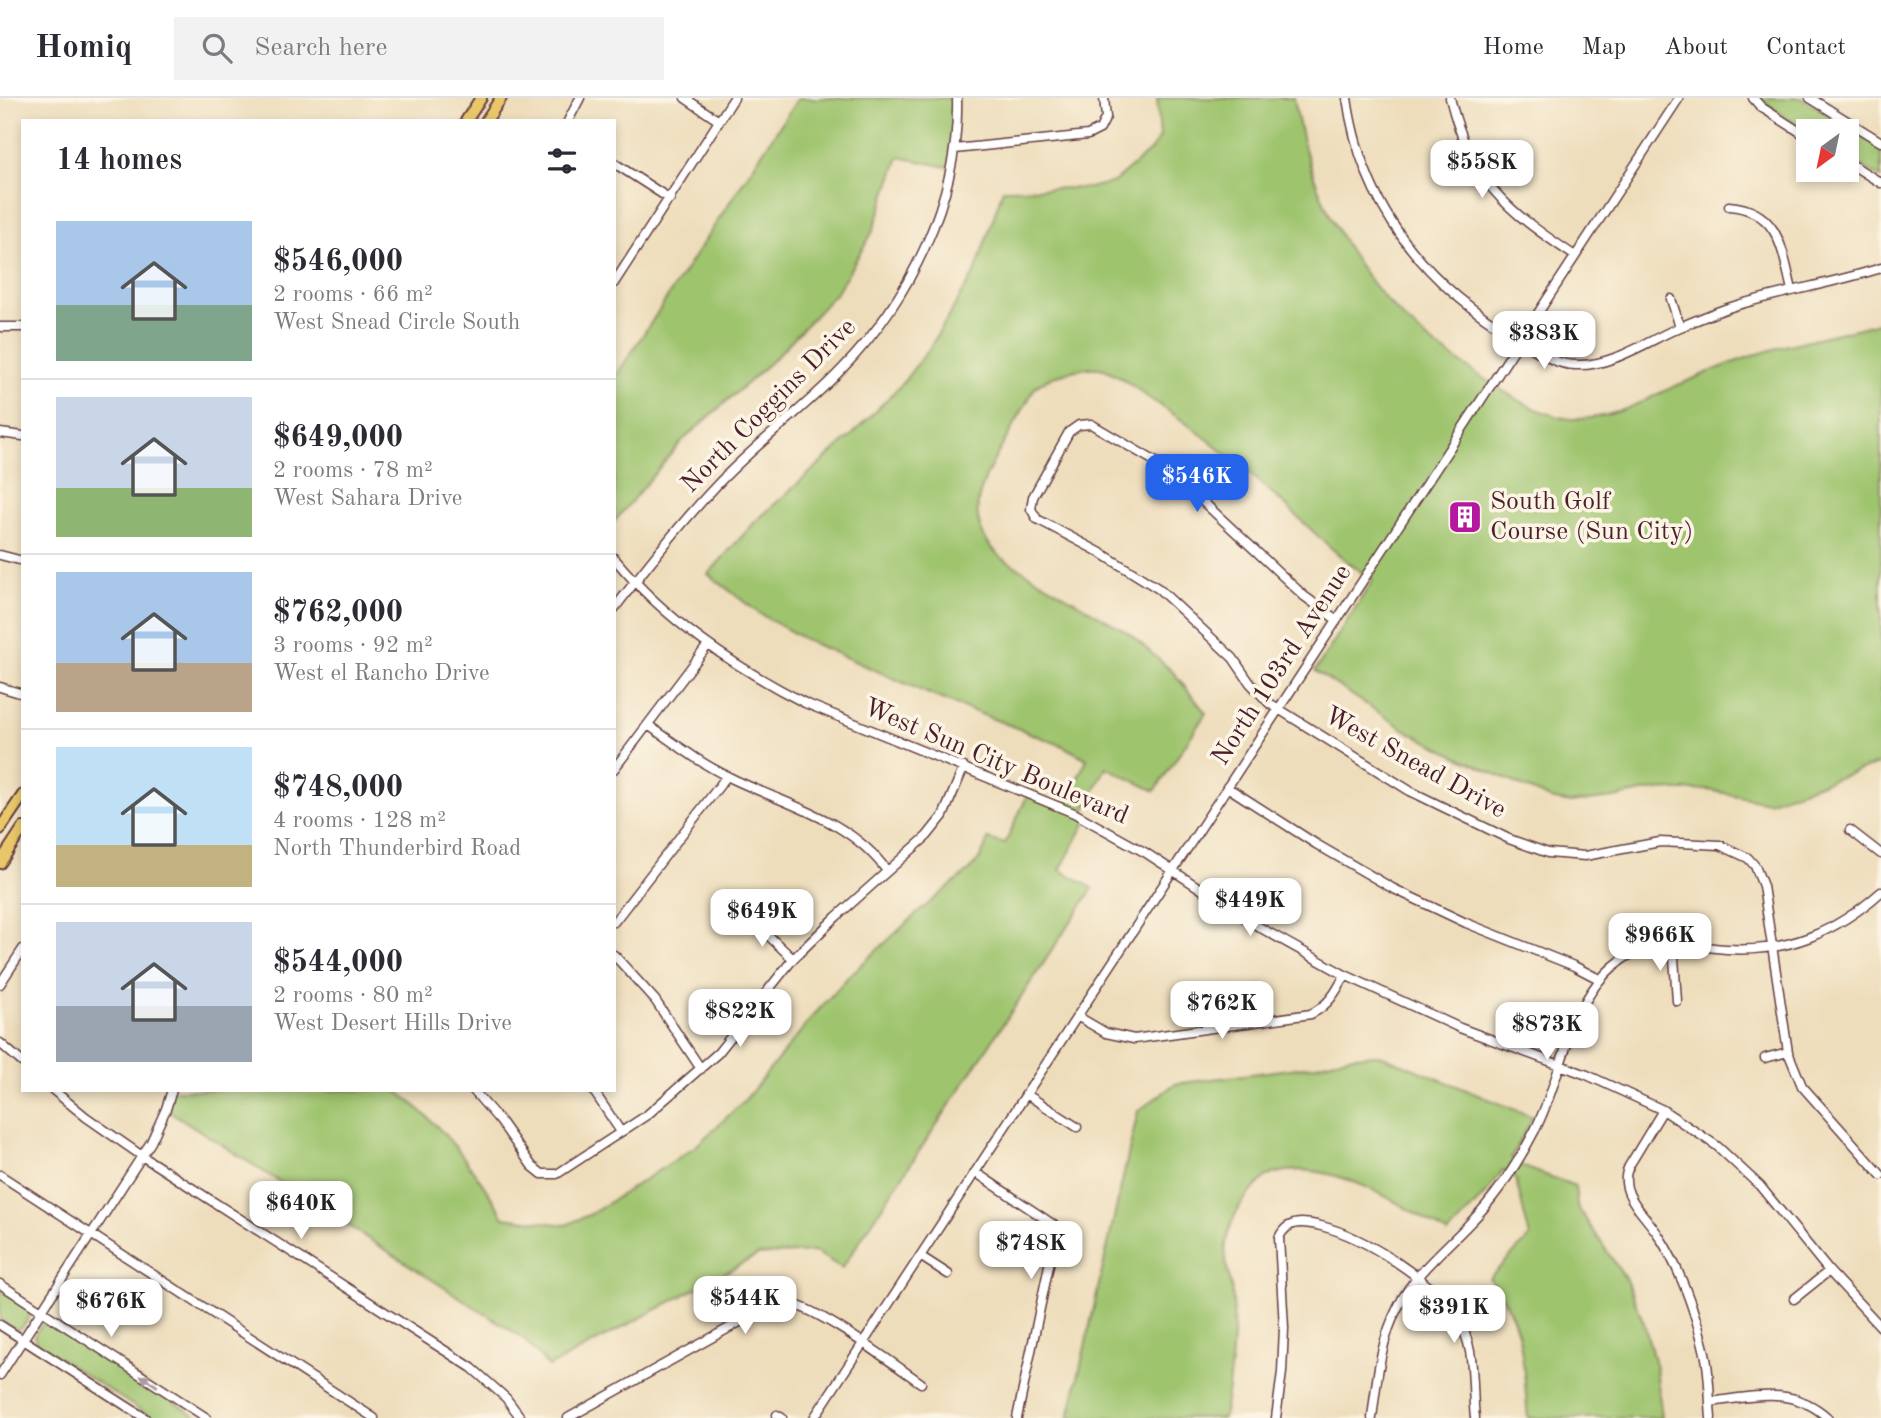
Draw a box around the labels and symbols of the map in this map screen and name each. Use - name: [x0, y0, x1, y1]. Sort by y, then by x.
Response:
- north arrow: [1796, 119, 1858, 182]
- pin: $558K: [1433, 140, 1531, 200]
- pin: $383K: [1495, 312, 1593, 371]
- street label: North Coggins Drive: [677, 314, 861, 498]
- pin: $546K: [1148, 454, 1246, 514]
- place label: South Golf Course (Sun City): [1490, 489, 1693, 545]
- building icon: South Golf Course (Sun City): [1446, 498, 1484, 536]
- street label: North 103rd Avenue: [1208, 560, 1356, 770]
- street label: West Sun City Boulevard: [860, 694, 1132, 830]
- street label: West Snead Drive: [1320, 702, 1510, 824]
- pin: $449K: [1201, 878, 1299, 938]
- pin: $649K: [713, 890, 811, 949]
- pin: $966K: [1611, 914, 1709, 973]
- pin: $762K: [1173, 982, 1271, 1041]
- pin: $822K: [691, 990, 789, 1049]
- pin: $873K: [1498, 1002, 1596, 1062]
- pin: $640K: [252, 1182, 350, 1241]
- pin: $748K: [982, 1222, 1080, 1281]
- pin: $544K: [696, 1276, 794, 1336]
- pin: $676K: [62, 1280, 160, 1339]
- pin: $391K: [1405, 1286, 1503, 1345]
- one-way arrow: [140, 1375, 159, 1388]

